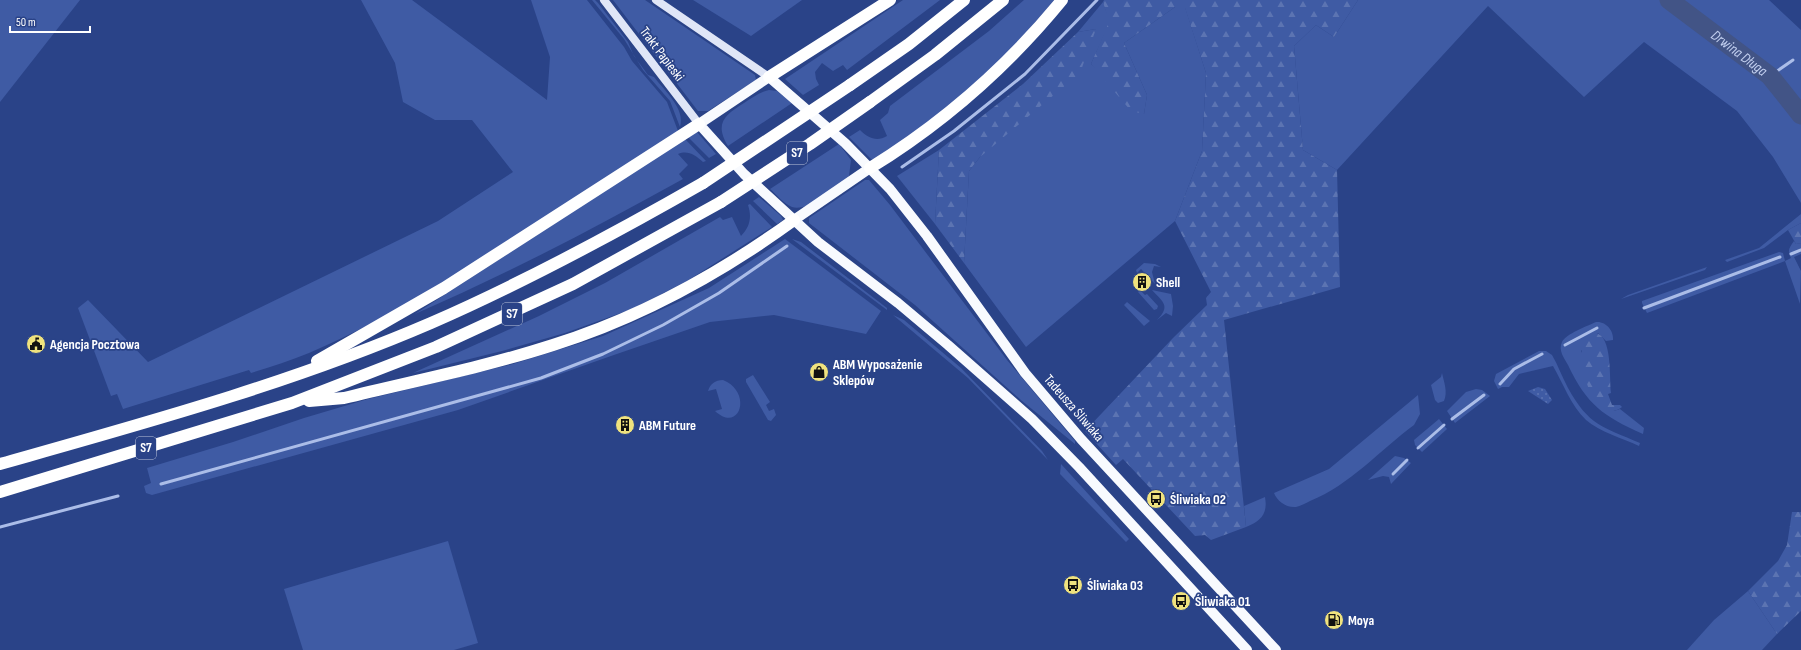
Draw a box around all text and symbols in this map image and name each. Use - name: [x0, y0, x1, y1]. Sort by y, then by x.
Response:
- scale bar: [10, 8, 90, 34]
- text: 50 m: [16, 15, 36, 30]
- street label: Trakt Papieski: [636, 23, 688, 85]
- water label: Drwina Długa: [1707, 26, 1771, 80]
- road number: S7: [787, 142, 807, 164]
- building icon: Shell: [1131, 271, 1153, 293]
- place label: Shell: [1156, 274, 1180, 291]
- road number: S7: [502, 303, 522, 325]
- public building icon: Agencja Pocztowa: [25, 333, 47, 355]
- place label: Agencja Pocztowa: [49, 336, 140, 353]
- place label: ABM Wyposażenie Sklepów: [832, 356, 922, 389]
- shop icon: ABM Wyposażenie Sklepów: [808, 361, 830, 383]
- street label: Tadeusza Śliwiaka: [1040, 371, 1108, 445]
- building icon: ABM Future: [614, 414, 636, 436]
- place label: ABM Future: [638, 417, 696, 434]
- road number: S7: [136, 437, 156, 459]
- bus stop icon: Śliwiaka 02: [1145, 488, 1167, 510]
- place label: Śliwiaka 02: [1170, 491, 1226, 508]
- bus stop icon: Śliwiaka 03: [1062, 574, 1084, 596]
- place label: Śliwiaka 03: [1087, 577, 1143, 594]
- bus stop icon: Śliwiaka 01: [1170, 590, 1192, 612]
- place label: Śliwiaka 01: [1195, 593, 1251, 610]
- fuel station icon: Moya: [1323, 609, 1345, 631]
- place label: Moya: [1348, 612, 1374, 629]

